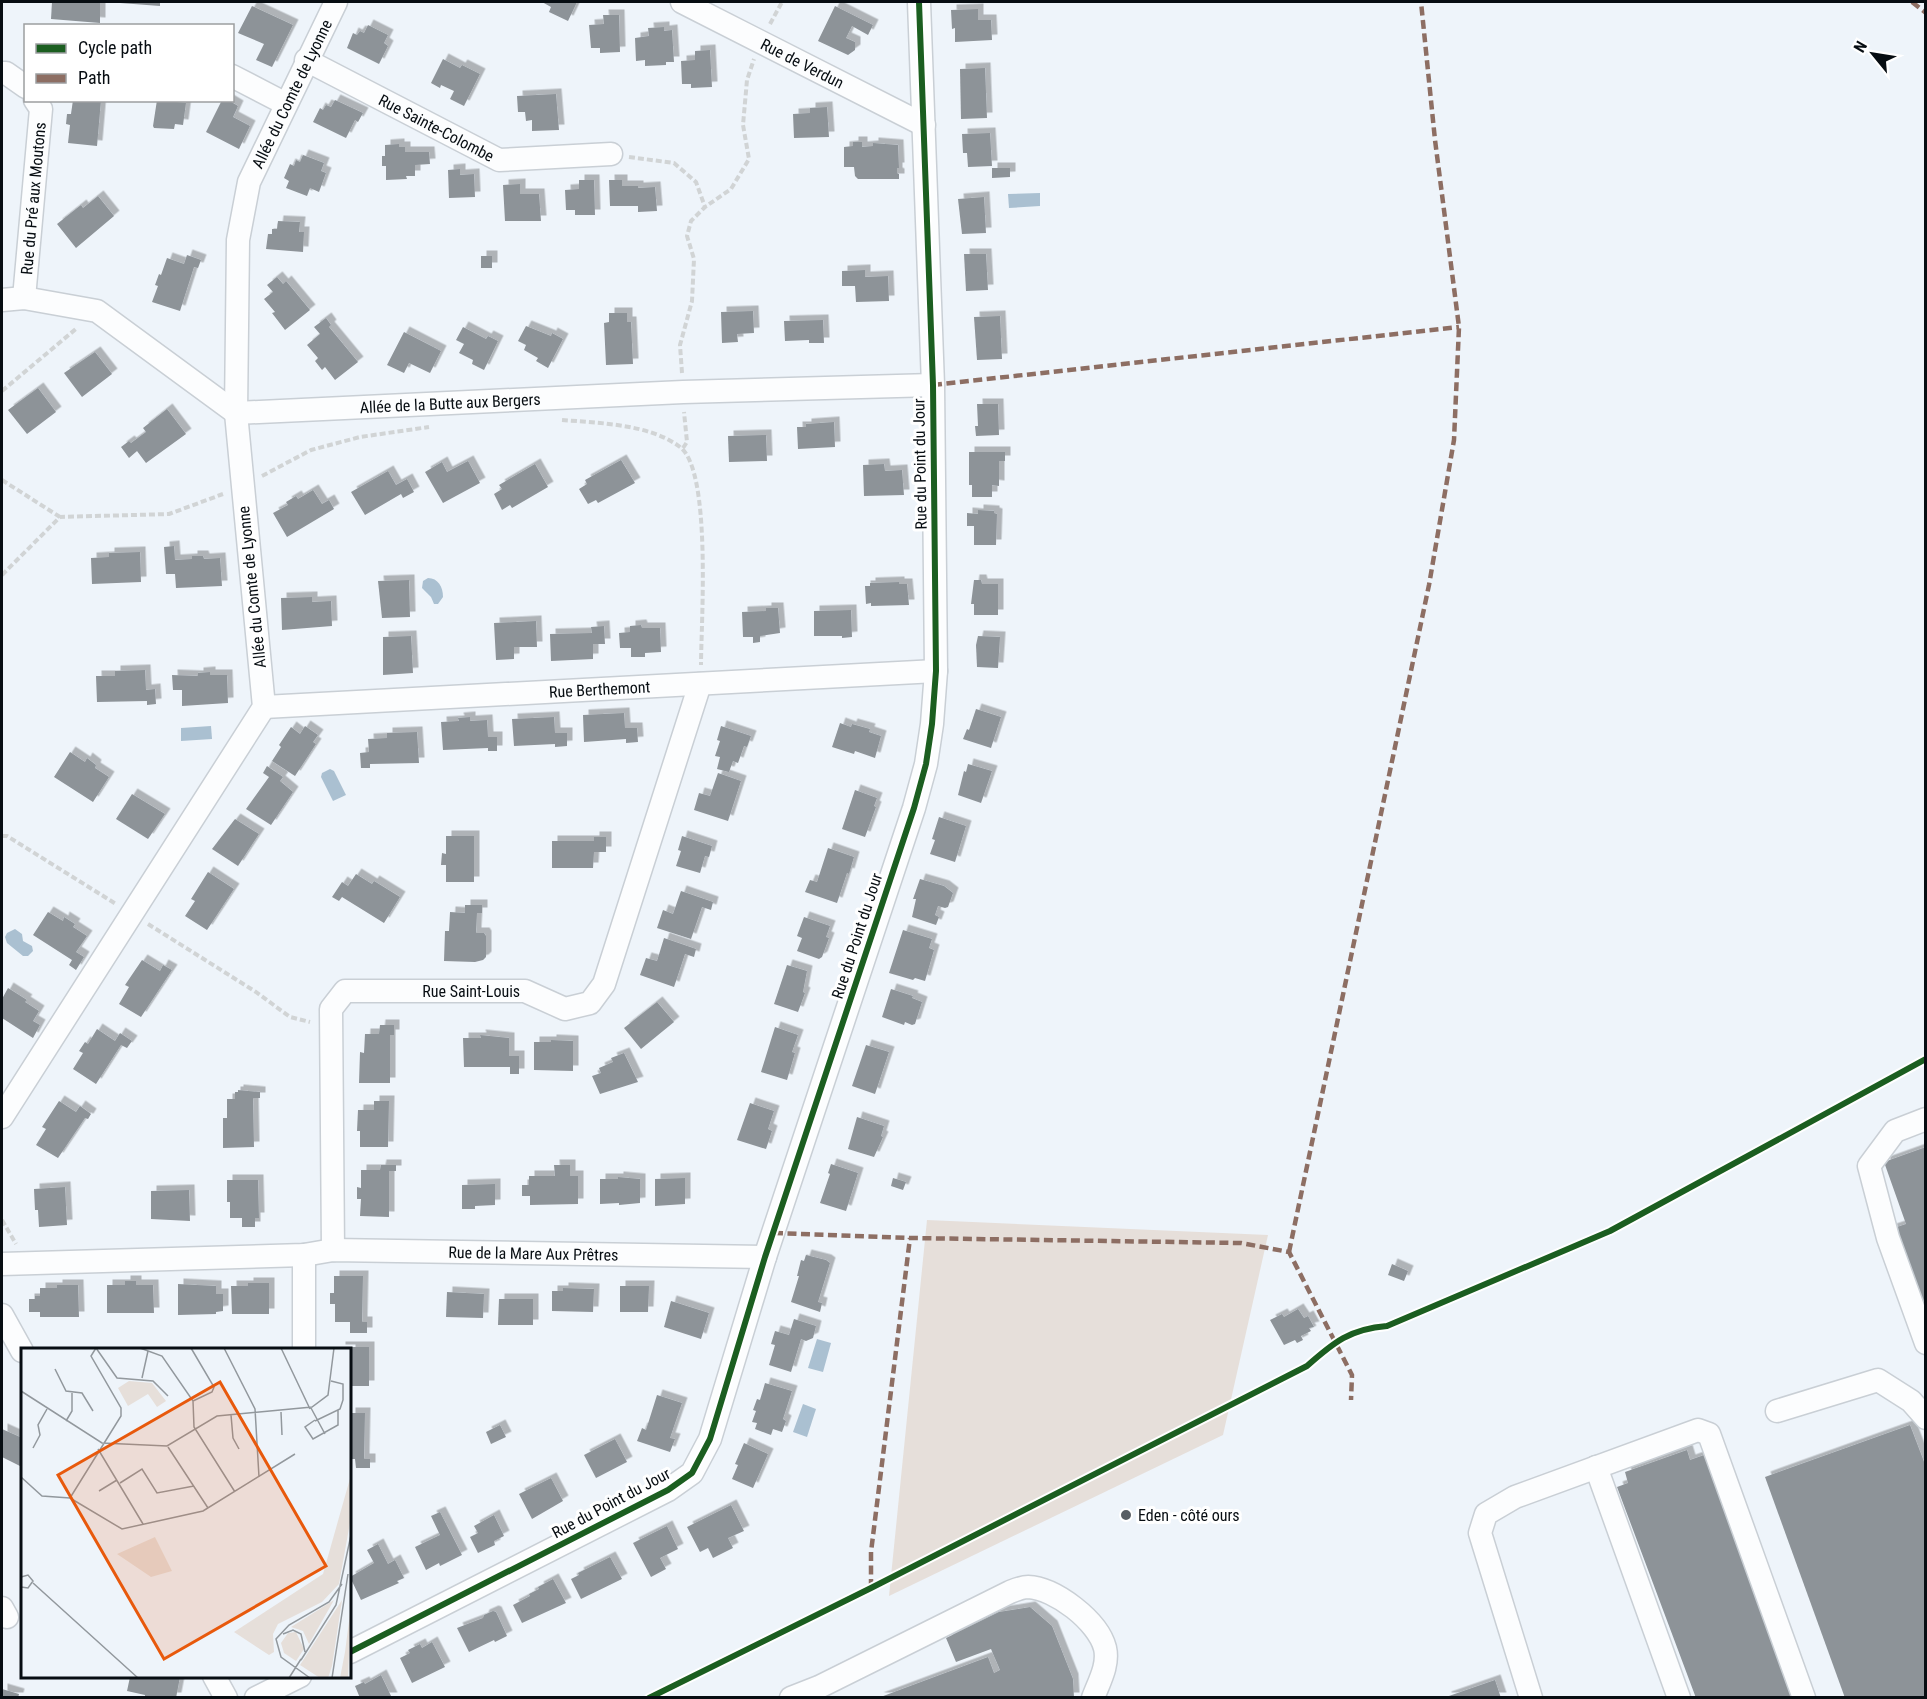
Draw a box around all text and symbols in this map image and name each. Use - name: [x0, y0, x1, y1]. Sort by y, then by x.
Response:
- street label: Allée du Comte de Lyonne: [248, 16, 336, 171]
- legend: [24, 24, 234, 102]
- north arrow: [1843, 24, 1903, 84]
- street label: Rue de Verdun: [758, 34, 847, 92]
- text: Cycle path: [78, 37, 152, 58]
- text: N: [1850, 38, 1871, 56]
- text: Path: [78, 67, 111, 88]
- street label: Rue Sainte-Colombe: [376, 90, 497, 165]
- street label: Rue du Pré aux Moutons: [17, 121, 49, 276]
- street label: Allée de la Butte aux Bergers: [359, 389, 541, 417]
- street label: Rue du Point du Jour: [909, 398, 931, 530]
- street label: Allée du Comte de Lyonne: [234, 505, 270, 669]
- street label: Rue Berthemont: [548, 677, 651, 701]
- street label: Rue du Point du Jour: [828, 871, 886, 1001]
- street label: Rue Saint-Louis: [422, 982, 520, 1001]
- street label: Rue de la Mare Aux Prêtres: [448, 1242, 619, 1264]
- inset map: [21, 1348, 351, 1678]
- street label: Rue du Point du Jour: [549, 1464, 673, 1542]
- place label: Eden - côté ours: [1138, 1506, 1240, 1525]
- marker: Eden - côté ours: [1119, 1508, 1133, 1522]

